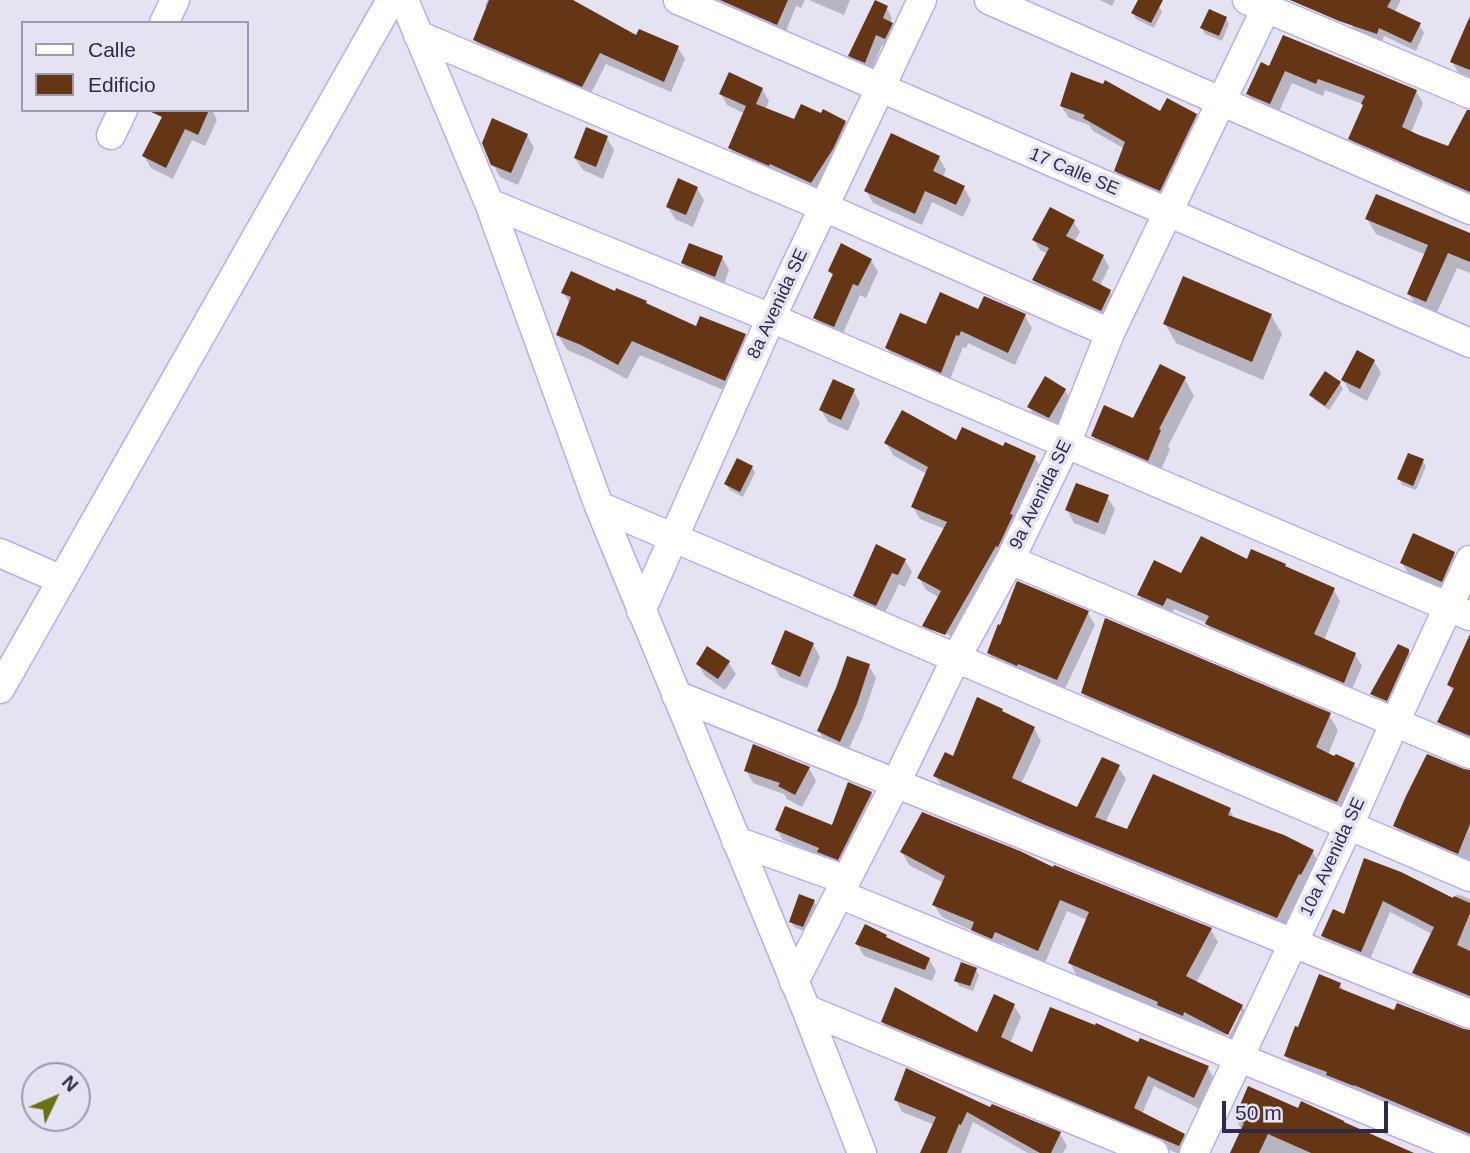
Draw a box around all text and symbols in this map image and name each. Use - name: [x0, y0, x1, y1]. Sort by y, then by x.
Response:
- legend: [21, 21, 248, 112]
- text: Calle: [88, 38, 136, 61]
- text: Edificio: [88, 73, 156, 96]
- street label: 17 Calle SE: [1026, 143, 1122, 201]
- street label: 8a Avenida SE: [743, 246, 813, 362]
- street label: 9a Avenida SE: [1005, 437, 1077, 553]
- street label: 10a Avenida SE: [1296, 794, 1370, 920]
- north arrow: [21, 1062, 91, 1132]
- text: N: [58, 1071, 82, 1096]
- scale bar: [1225, 1086, 1391, 1130]
- text: 50 m: [1235, 1101, 1282, 1124]

